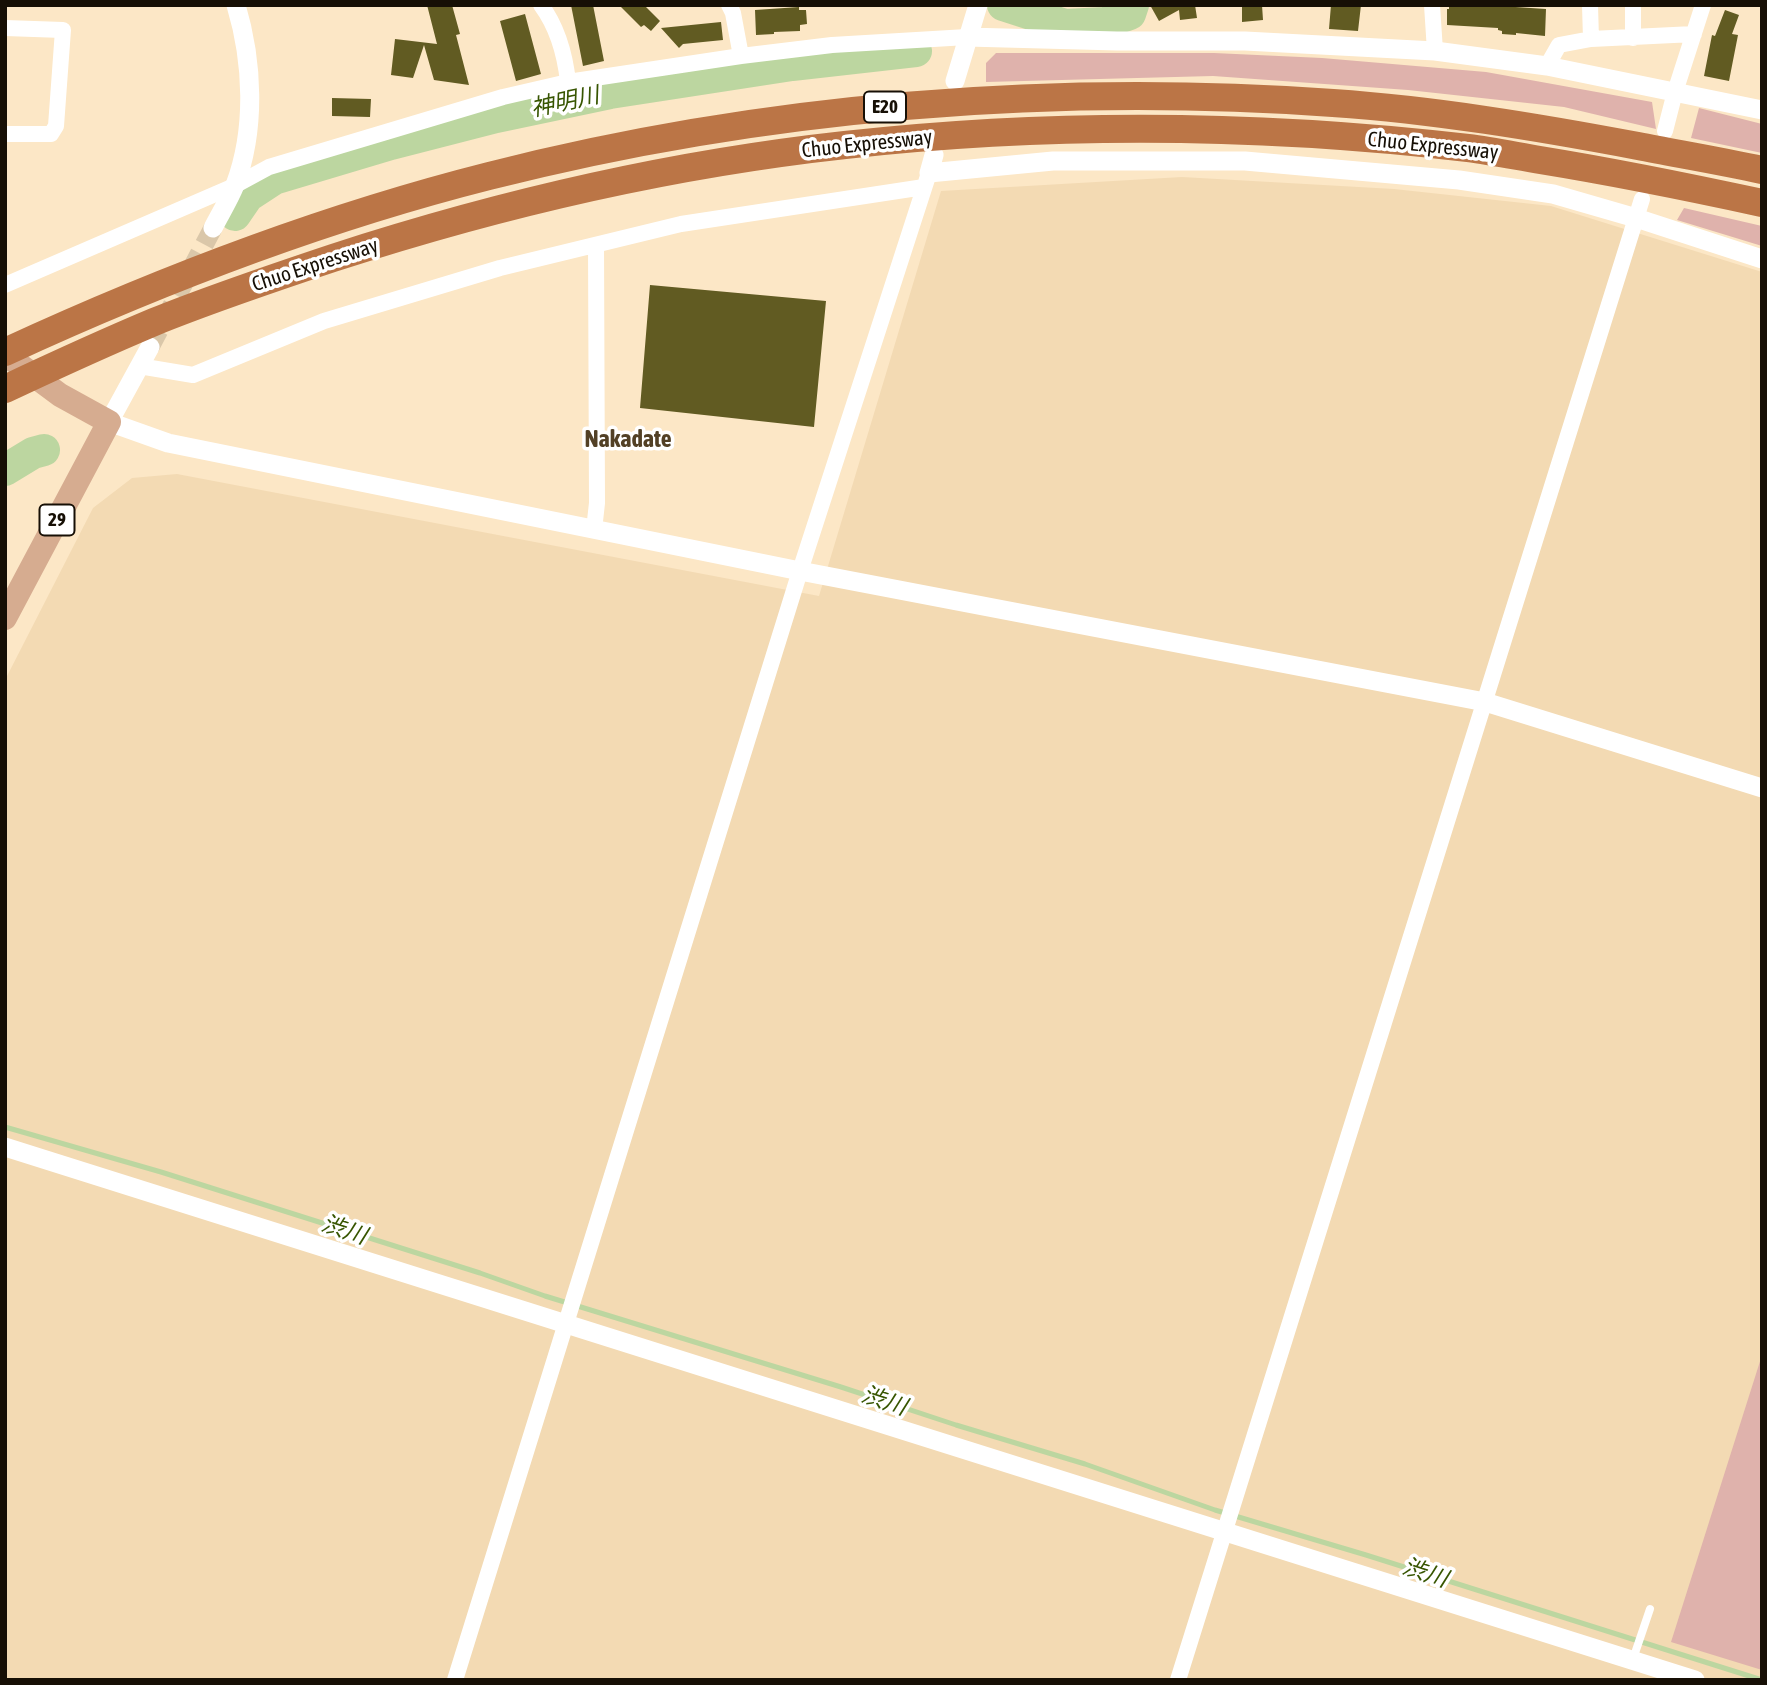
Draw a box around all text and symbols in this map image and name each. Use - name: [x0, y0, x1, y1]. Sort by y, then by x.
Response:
- water label: 神明川: [528, 81, 602, 123]
- road number: E20: [864, 92, 906, 122]
- street label: Chuo Expressway: [800, 125, 934, 163]
- street label: Chuo Expressway: [1366, 127, 1500, 165]
- street label: Chuo Expressway: [249, 233, 381, 297]
- district label: Nakadate: [584, 425, 672, 453]
- road number: 29: [40, 505, 74, 536]
- water label: 渋川: [318, 1210, 370, 1250]
- water label: 渋川: [858, 1381, 910, 1421]
- water label: 渋川: [1399, 1553, 1451, 1593]

